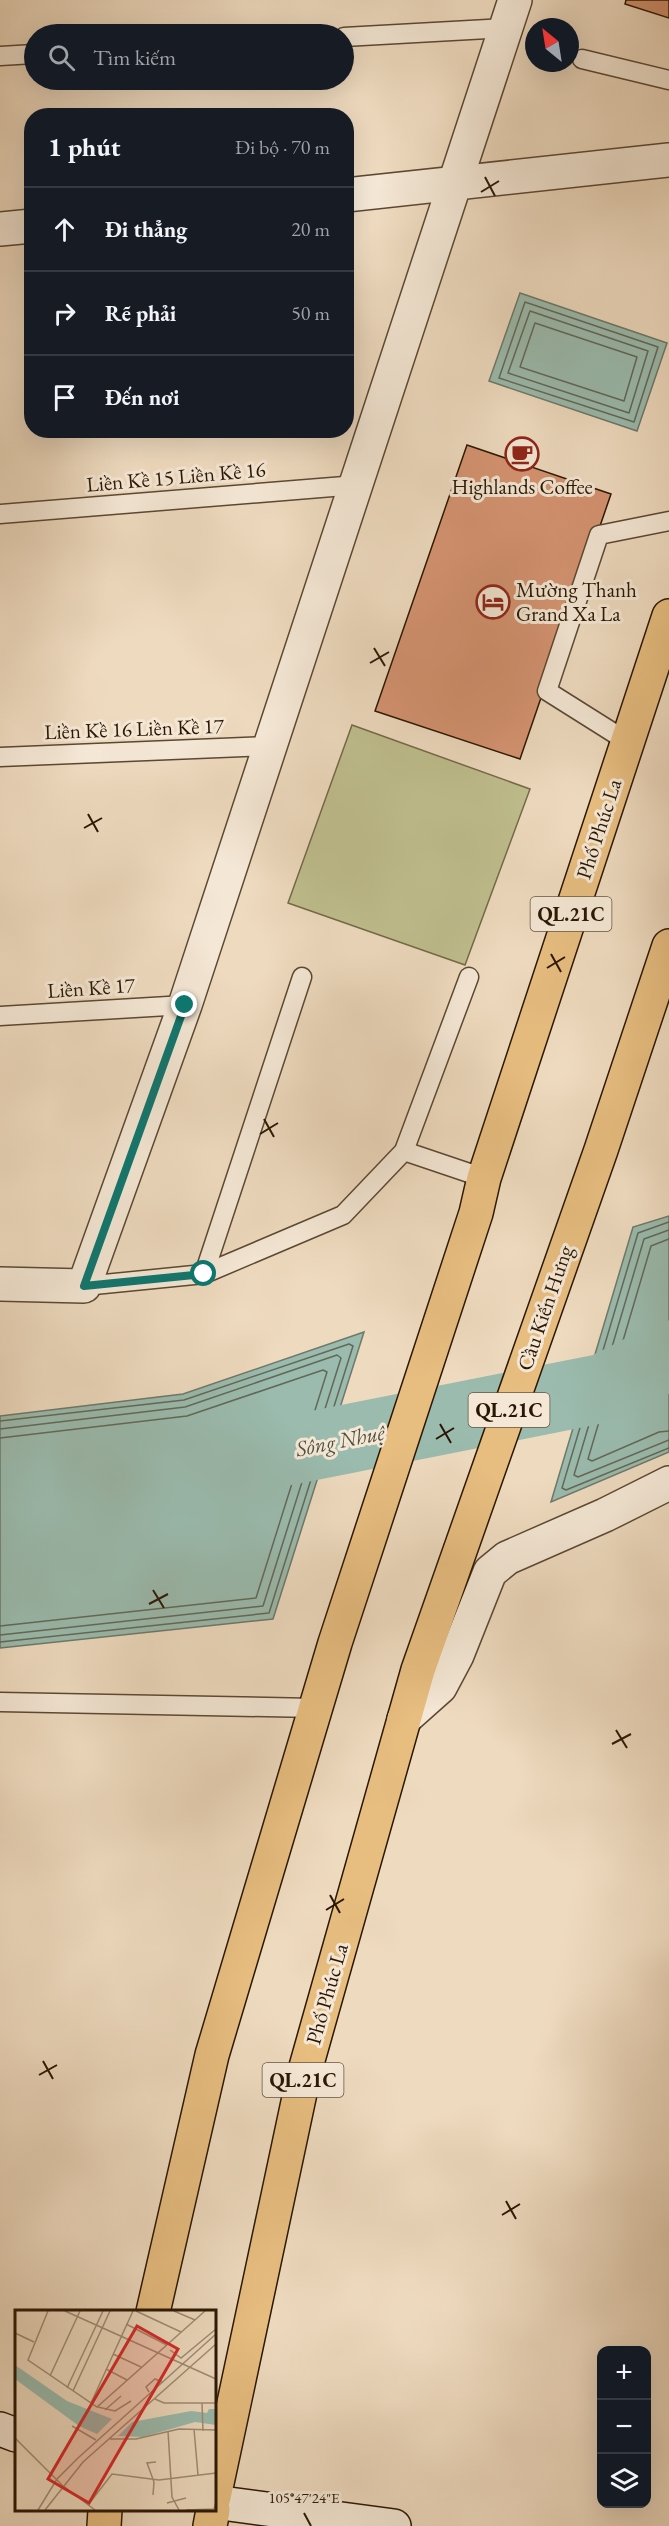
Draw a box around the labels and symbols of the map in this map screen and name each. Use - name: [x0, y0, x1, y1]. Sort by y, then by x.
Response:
- north arrow: [525, 18, 579, 72]
- cafe icon: Highlands Coffee: [504, 436, 540, 472]
- street label: Liền Kề 15 Liền Kề 16: [85, 455, 267, 498]
- place label: Highlands Coffee: [451, 473, 593, 500]
- place label: Mường Thanh Grand Xa La: [516, 576, 637, 627]
- hotel icon: Mường Thanh Grand Xa La: [475, 584, 511, 620]
- street label: Liền Kề 16 Liền Kề 17: [44, 712, 225, 745]
- street label: Phố Phúc La: [570, 775, 628, 882]
- road number: QL.21C: [530, 897, 612, 931]
- street label: Liền Kề 17: [46, 971, 137, 1004]
- route end: [171, 991, 197, 1017]
- street label: Cầu Kiến Hưng: [511, 1241, 579, 1374]
- route start: [190, 1260, 216, 1286]
- road number: QL.21C: [468, 1393, 550, 1427]
- water label: Sông Nhuệ: [292, 1417, 388, 1463]
- street label: Phố Phúc La: [299, 1940, 354, 2048]
- road number: QL.21C: [262, 2063, 344, 2097]
- inset map: [15, 2310, 216, 2511]
- text: 105°47'24"E: [268, 2488, 340, 2507]

